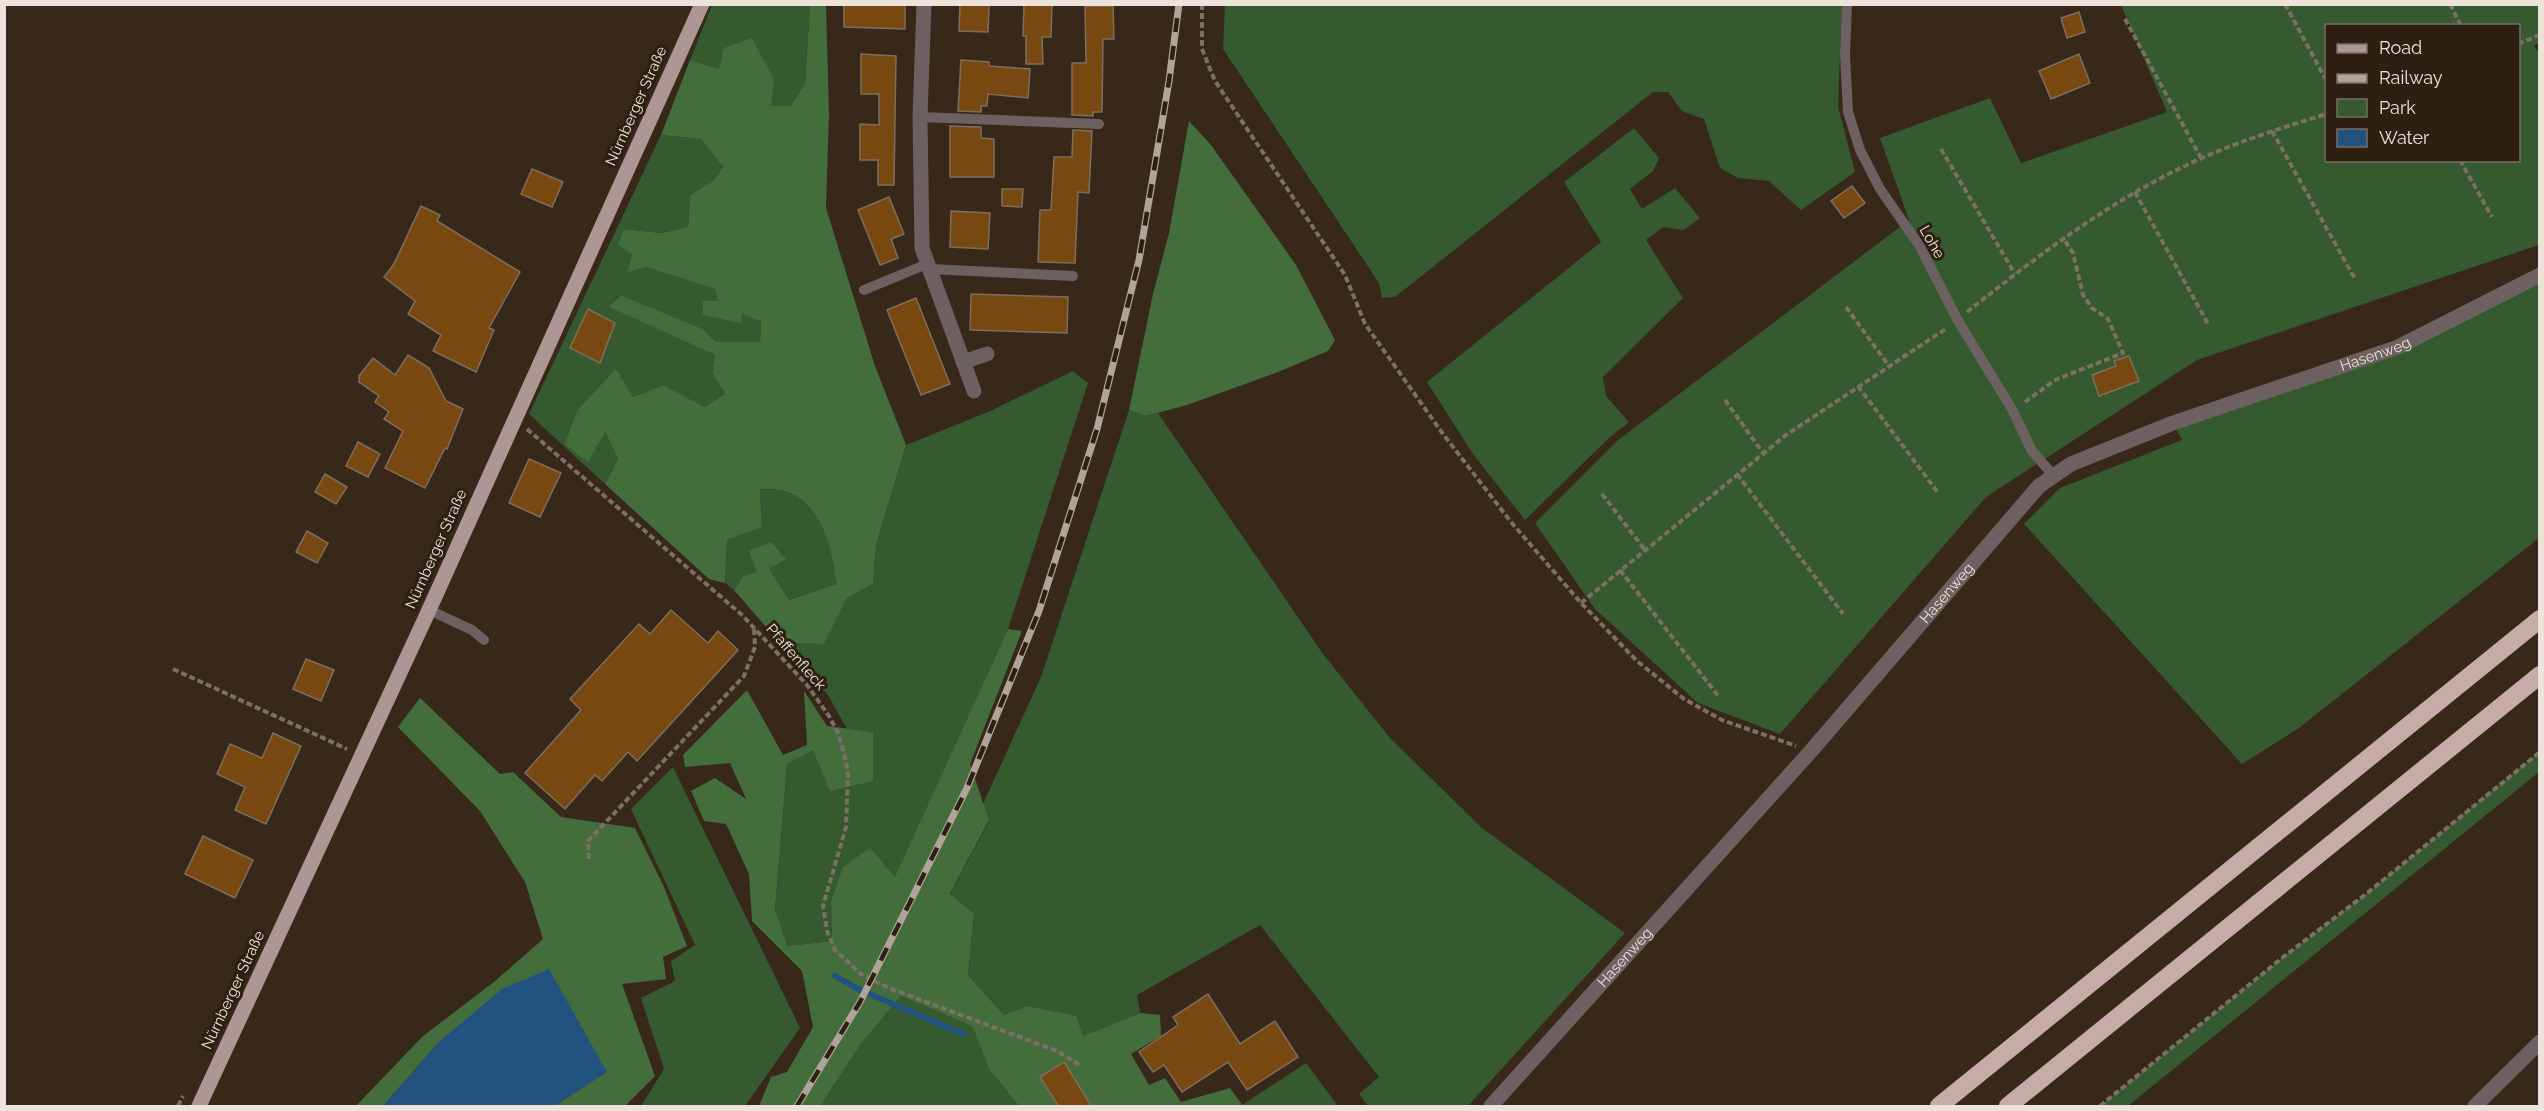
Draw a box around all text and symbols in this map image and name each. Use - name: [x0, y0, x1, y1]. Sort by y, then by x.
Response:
- legend: [2325, 24, 2520, 162]
- text: Road: [2379, 37, 2422, 58]
- street label: Nürnberger Straße: [602, 43, 671, 169]
- text: Railway: [2379, 67, 2443, 88]
- text: Park: [2379, 97, 2416, 118]
- text: Water: [2379, 127, 2430, 148]
- street label: Lohe: [1915, 222, 1949, 262]
- street label: Hasenweg: [2338, 333, 2414, 375]
- street label: Nürnberger Straße: [402, 486, 471, 612]
- street label: Hasenweg: [1916, 559, 1978, 627]
- street label: Pfaffenfleck: [762, 620, 830, 694]
- street label: Hasenweg: [1593, 924, 1656, 991]
- street label: Nürnberger Straße: [198, 928, 268, 1052]

